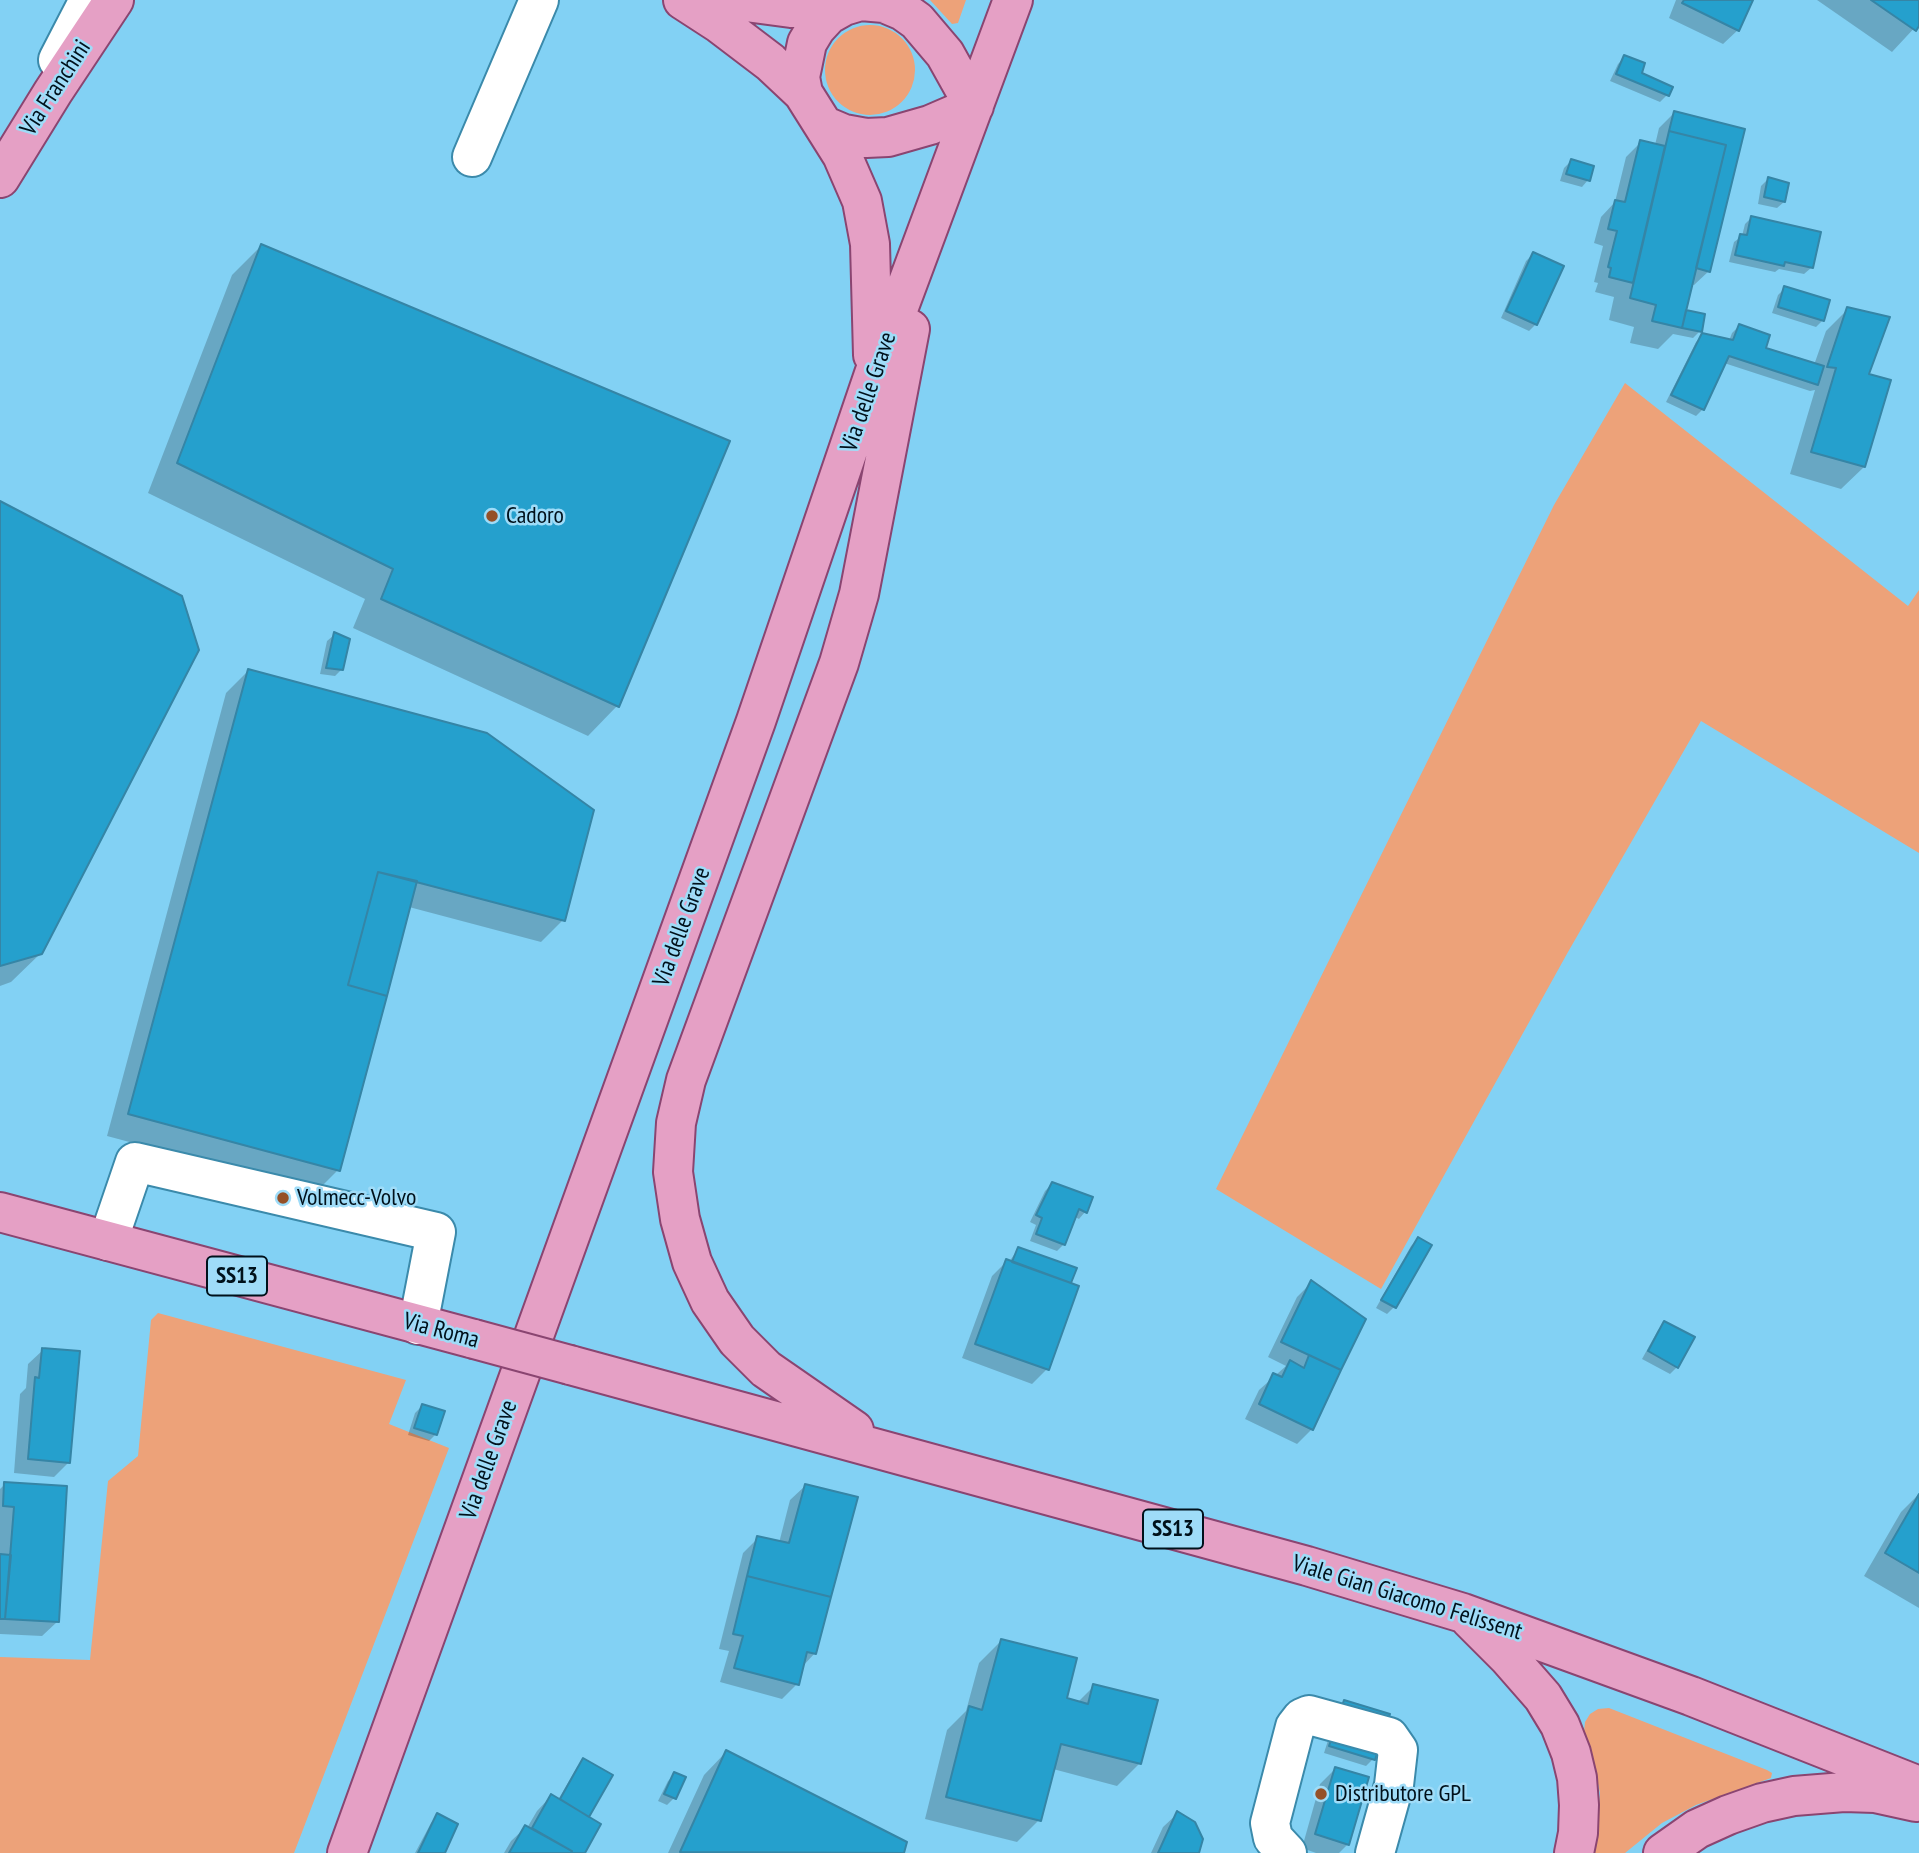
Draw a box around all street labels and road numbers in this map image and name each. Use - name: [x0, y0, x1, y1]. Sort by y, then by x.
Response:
- street label: Via Franchini: [15, 35, 97, 141]
- street label: Via delle Grave: [835, 328, 903, 456]
- street label: Via delle Grave: [647, 863, 717, 991]
- road number: SS13: [207, 1256, 267, 1296]
- street label: Via Roma: [400, 1307, 482, 1355]
- street label: Via delle Grave: [454, 1396, 524, 1524]
- road number: SS13: [1143, 1510, 1203, 1548]
- street label: Viale Gian Giacomo Felissent: [1289, 1549, 1525, 1647]

